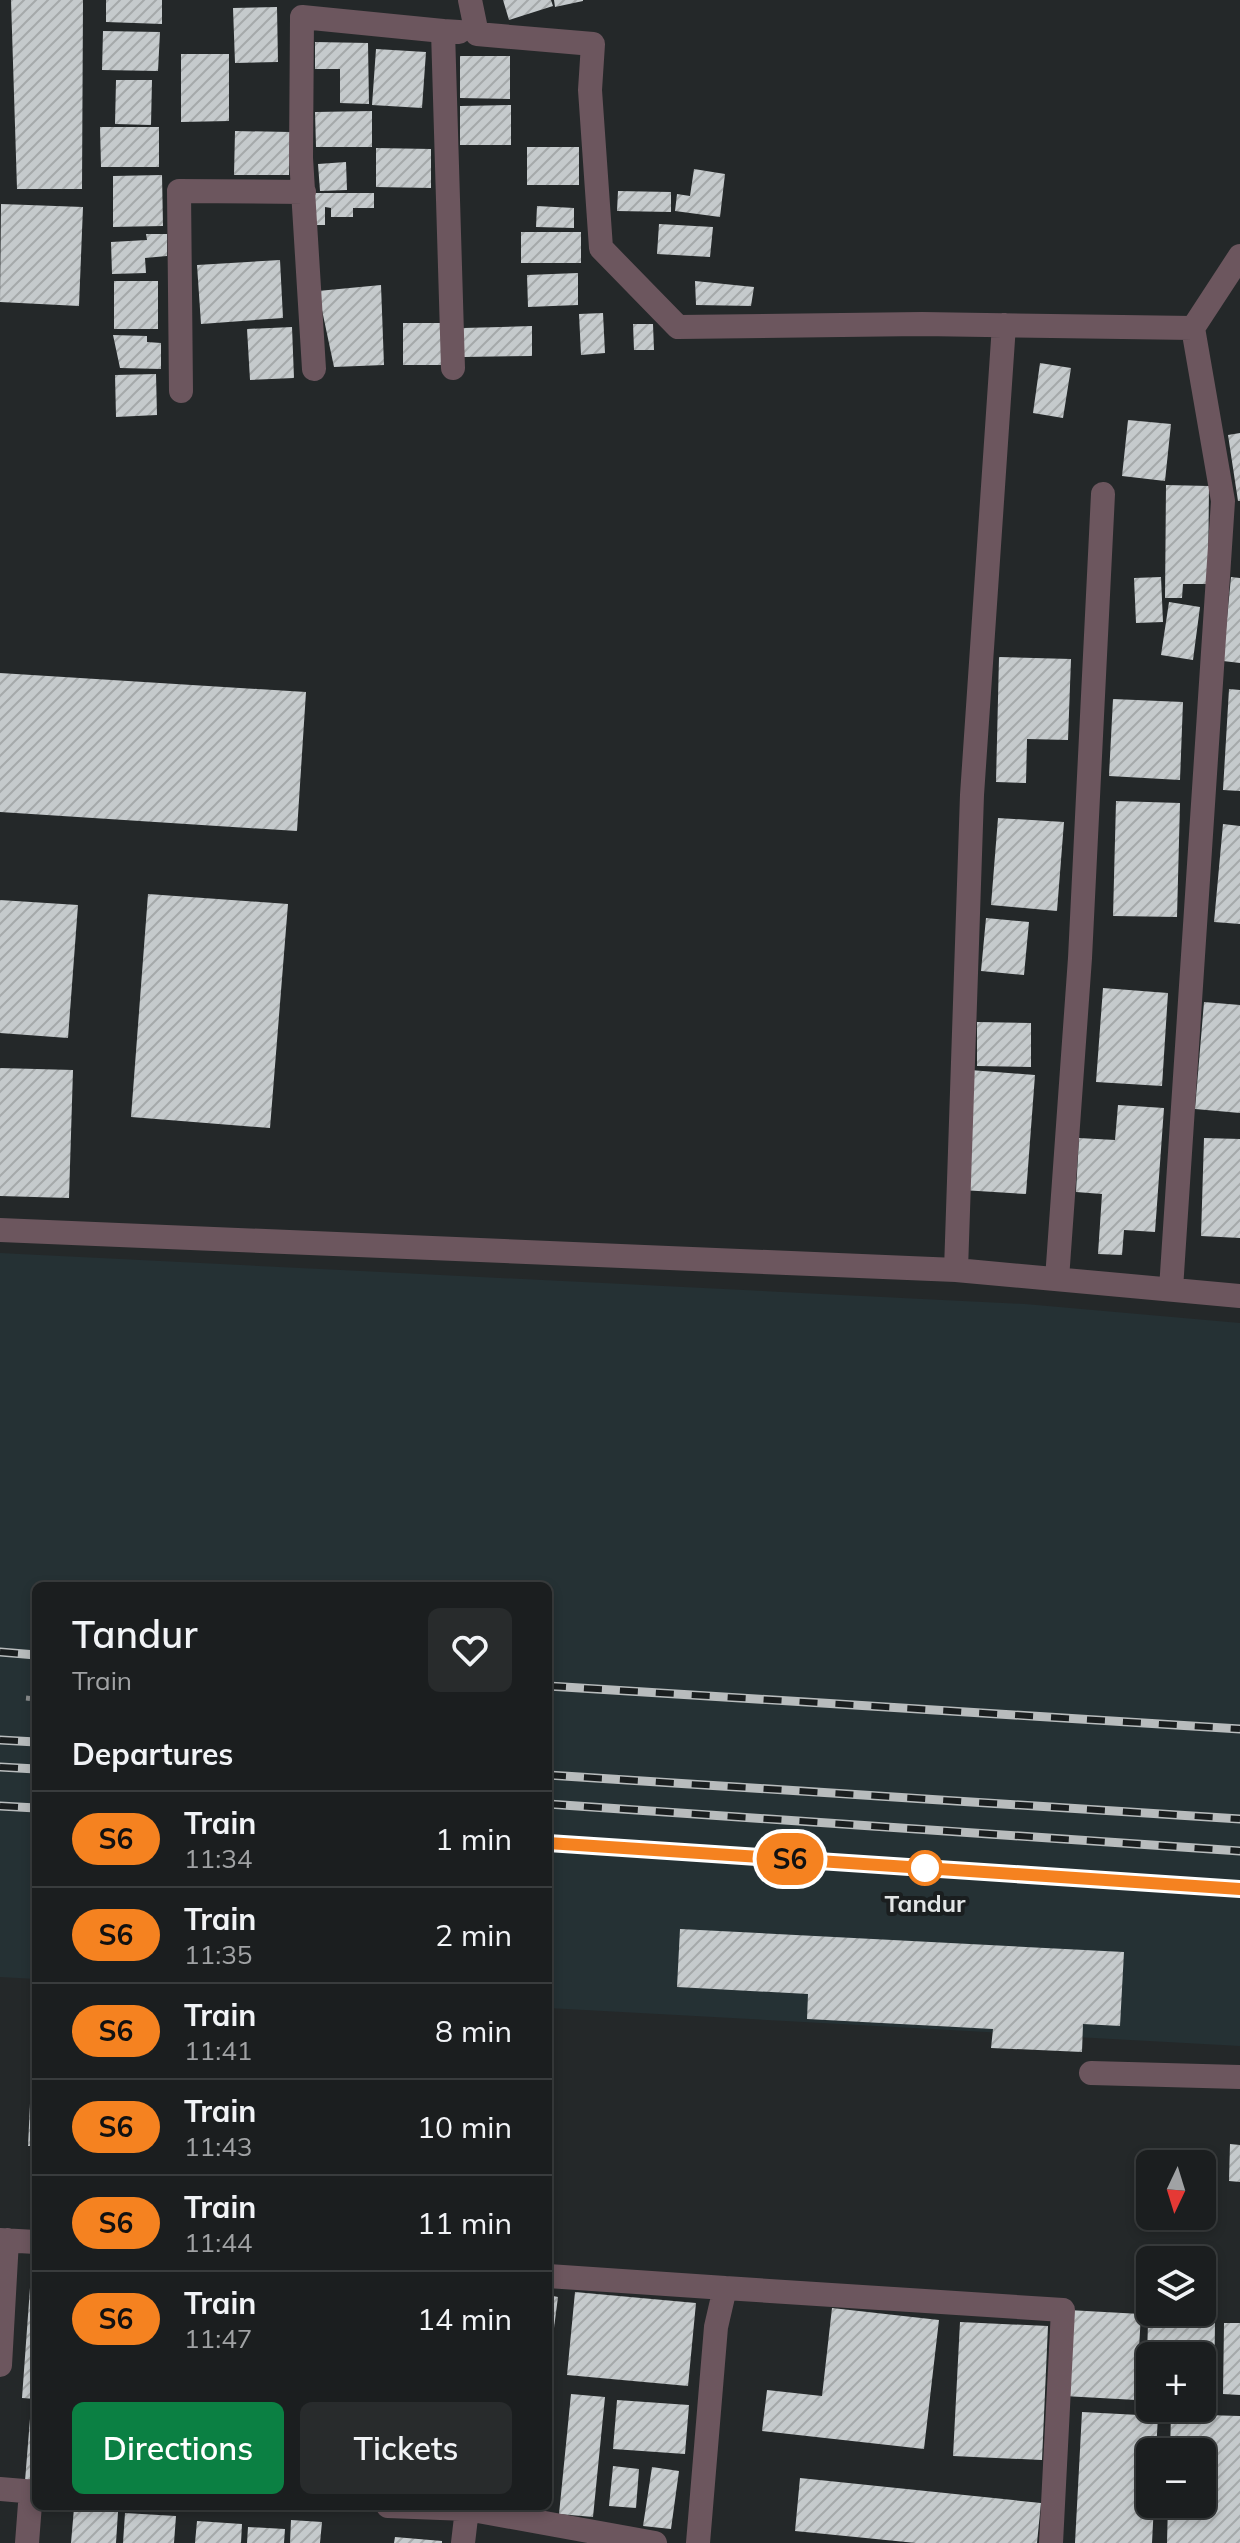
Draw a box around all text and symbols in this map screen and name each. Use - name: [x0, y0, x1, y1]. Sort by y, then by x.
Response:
- button: heart: [428, 1608, 512, 1692]
- text: Tandur: [72, 1610, 198, 1658]
- text: Train: [72, 1664, 132, 1697]
- text: Departures: [72, 1735, 233, 1773]
- text: Train: [184, 1804, 256, 1842]
- text: 1 min: [435, 1820, 512, 1858]
- text: S6: [99, 1821, 133, 1856]
- line badge: S6: [754, 1833, 826, 1885]
- text: S6: [773, 1841, 807, 1876]
- text: 11:34: [184, 1842, 252, 1875]
- marker: Tandur: [908, 1851, 942, 1885]
- place label: Tandur: [885, 1888, 966, 1918]
- text: Train: [184, 1900, 256, 1938]
- text: 2 min: [435, 1916, 512, 1954]
- text: S6: [99, 1917, 133, 1952]
- text: 11:35: [184, 1938, 252, 1971]
- text: Train: [184, 1996, 256, 2034]
- text: 8 min: [435, 2012, 512, 2050]
- text: S6: [99, 2013, 133, 2048]
- text: 11:41: [184, 2034, 252, 2067]
- text: Train: [184, 2092, 256, 2130]
- text: 10 min: [417, 2108, 512, 2146]
- text: S6: [99, 2109, 133, 2144]
- text: 11:43: [184, 2130, 252, 2163]
- north arrow: [1136, 2150, 1216, 2230]
- map controls: [1136, 2150, 1216, 2518]
- text: Train: [184, 2188, 256, 2226]
- text: 11 min: [417, 2204, 512, 2242]
- text: S6: [99, 2205, 133, 2240]
- text: 11:44: [184, 2226, 252, 2259]
- button: layers: [1136, 2246, 1216, 2326]
- text: Train: [184, 2284, 256, 2322]
- text: 14 min: [417, 2300, 512, 2338]
- text: S6: [99, 2301, 133, 2336]
- text: 11:47: [184, 2322, 252, 2355]
- button: +: [1136, 2342, 1216, 2422]
- button: Directions: [72, 2402, 284, 2494]
- button: Tickets: [300, 2402, 512, 2494]
- button: −: [1136, 2438, 1216, 2518]

